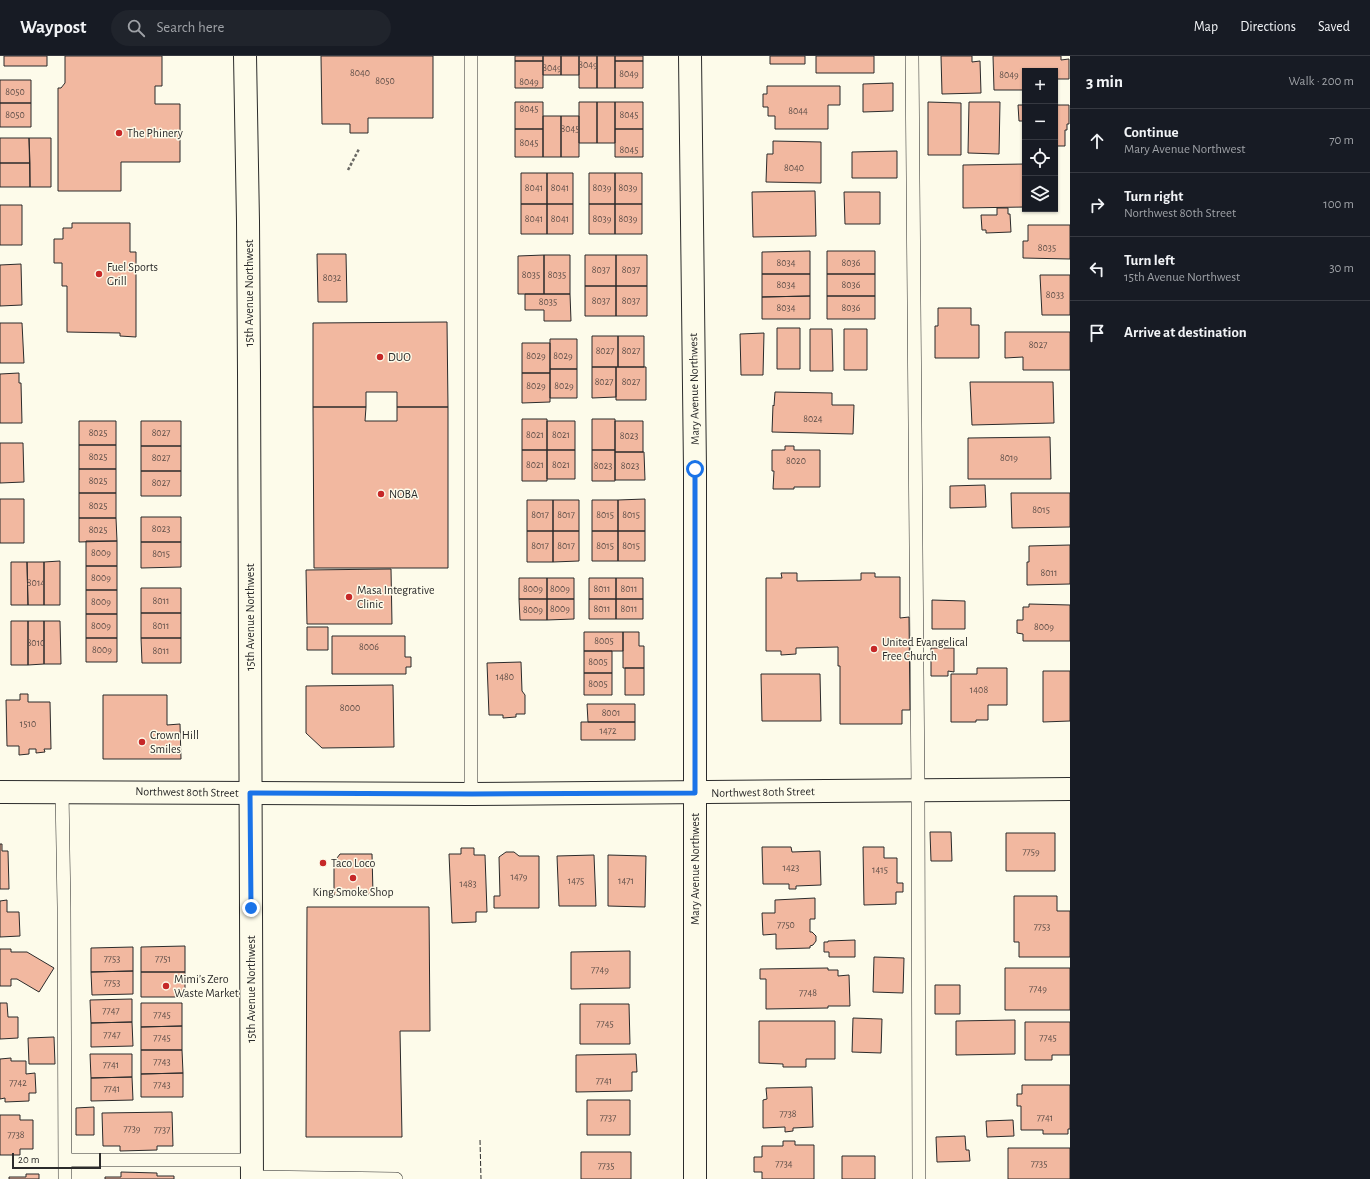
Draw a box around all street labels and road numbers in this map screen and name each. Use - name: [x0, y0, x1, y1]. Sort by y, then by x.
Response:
- street label: 15th Avenue Northwest: [243, 239, 255, 347]
- street label: Mary Avenue Northwest: [687, 333, 702, 445]
- street label: 15th Avenue Northwest: [244, 563, 256, 671]
- street label: Northwest 80th Street: [135, 785, 239, 799]
- street label: Northwest 80th Street: [711, 785, 815, 799]
- street label: Mary Avenue Northwest: [689, 813, 702, 925]
- street label: 15th Avenue Northwest: [245, 935, 257, 1043]

